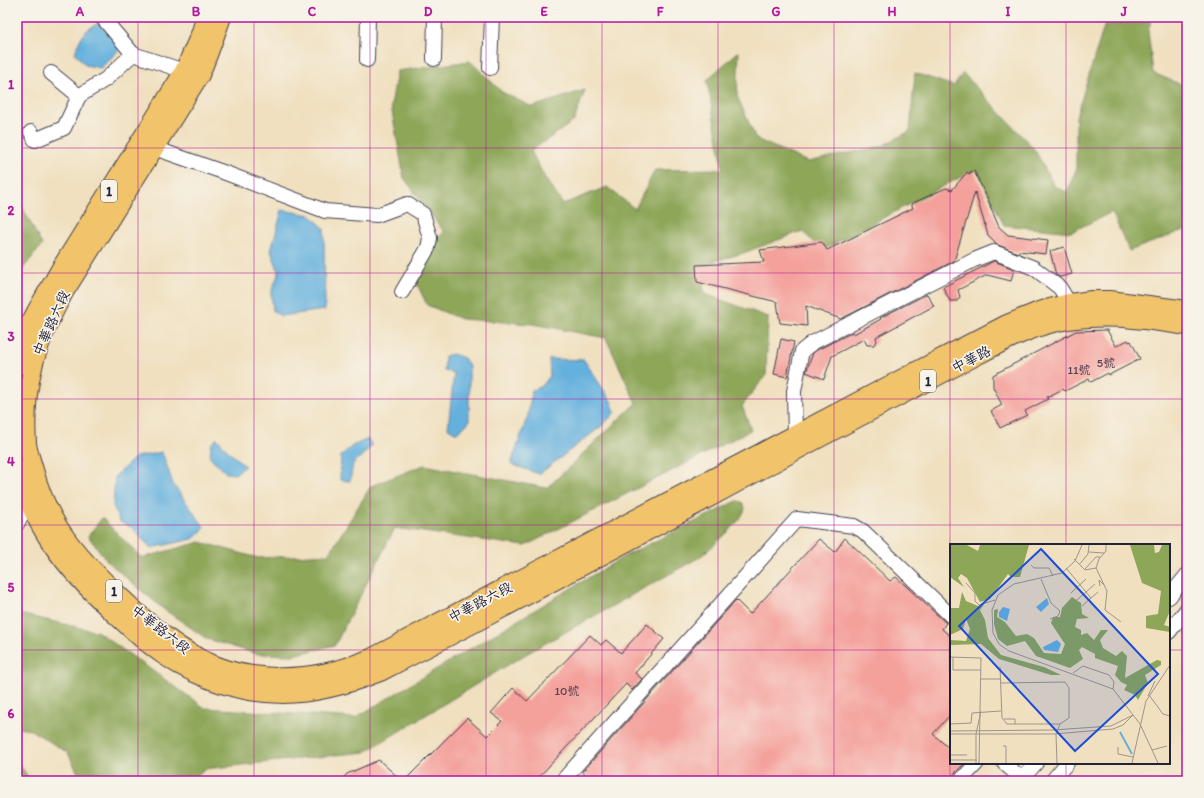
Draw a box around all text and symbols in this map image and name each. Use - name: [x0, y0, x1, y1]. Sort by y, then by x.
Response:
- text: A: [75, 4, 85, 19]
- text: B: [192, 4, 201, 19]
- text: C: [308, 4, 317, 19]
- text: D: [424, 4, 433, 19]
- text: E: [540, 4, 548, 19]
- text: F: [657, 4, 664, 19]
- text: G: [772, 4, 781, 19]
- text: H: [888, 4, 897, 19]
- text: I: [1006, 4, 1011, 19]
- text: J: [1120, 4, 1128, 19]
- text: 1: [8, 77, 14, 92]
- road number: 1: [101, 180, 117, 202]
- text: 2: [8, 203, 15, 218]
- street label: 中華路六段: [29, 288, 73, 359]
- text: 3: [7, 329, 15, 344]
- street label: 中華路: [949, 342, 994, 377]
- house number: 5號: [1097, 356, 1115, 370]
- house number: 11號: [1067, 363, 1091, 377]
- road number: 1: [920, 370, 936, 392]
- text: 4: [7, 454, 15, 469]
- inset map: [950, 544, 1170, 764]
- street label: 中華路六段: [445, 579, 515, 626]
- text: 5: [8, 580, 15, 595]
- road number: 1: [106, 580, 122, 602]
- street label: 中華路六段: [128, 601, 194, 658]
- house number: 10號: [555, 684, 579, 698]
- text: 6: [8, 706, 15, 721]

